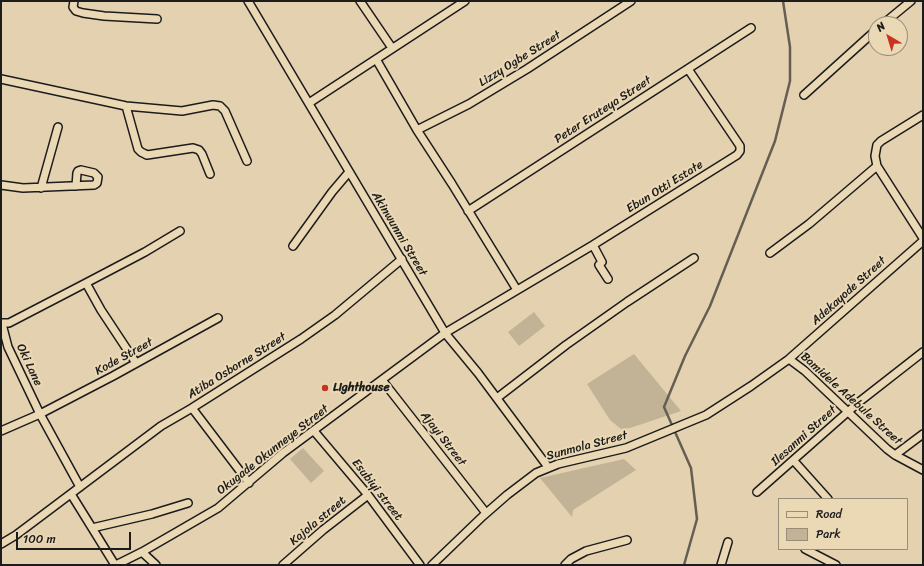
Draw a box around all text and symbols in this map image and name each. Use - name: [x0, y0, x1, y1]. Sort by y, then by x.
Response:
- north arrow: [868, 16, 908, 56]
- text: N: [872, 17, 890, 37]
- street label: Lizzy Ogbe Street: [476, 28, 564, 90]
- street label: Peter Eruteya Street: [552, 73, 654, 147]
- street label: Ebun Otti Estate: [624, 158, 706, 216]
- street label: Akinwunmi Street: [368, 189, 430, 279]
- street label: Adekayode Street: [809, 254, 889, 328]
- street label: Atiba Osborne Street: [185, 330, 289, 402]
- street label: Kode Street: [93, 335, 155, 379]
- street label: Oki Lane: [13, 342, 45, 388]
- street label: Bamidele Adebule Street: [797, 350, 905, 448]
- place label: Lighthouse: [333, 381, 390, 395]
- marker: Lighthouse: [320, 383, 330, 393]
- street label: Okugade Okunneye Street: [214, 402, 332, 498]
- street label: Ilesanmi Street: [768, 403, 840, 469]
- street label: Ajayi Street: [417, 409, 469, 469]
- street label: Sunmola Street: [545, 428, 629, 464]
- street label: Esubiyi street: [348, 456, 406, 524]
- street label: Kajola street: [287, 493, 349, 549]
- legend: [778, 498, 908, 550]
- text: Road: [816, 503, 842, 525]
- text: Park: [816, 523, 841, 545]
- scale bar: [18, 524, 133, 550]
- text: 100 m: [23, 528, 56, 550]

